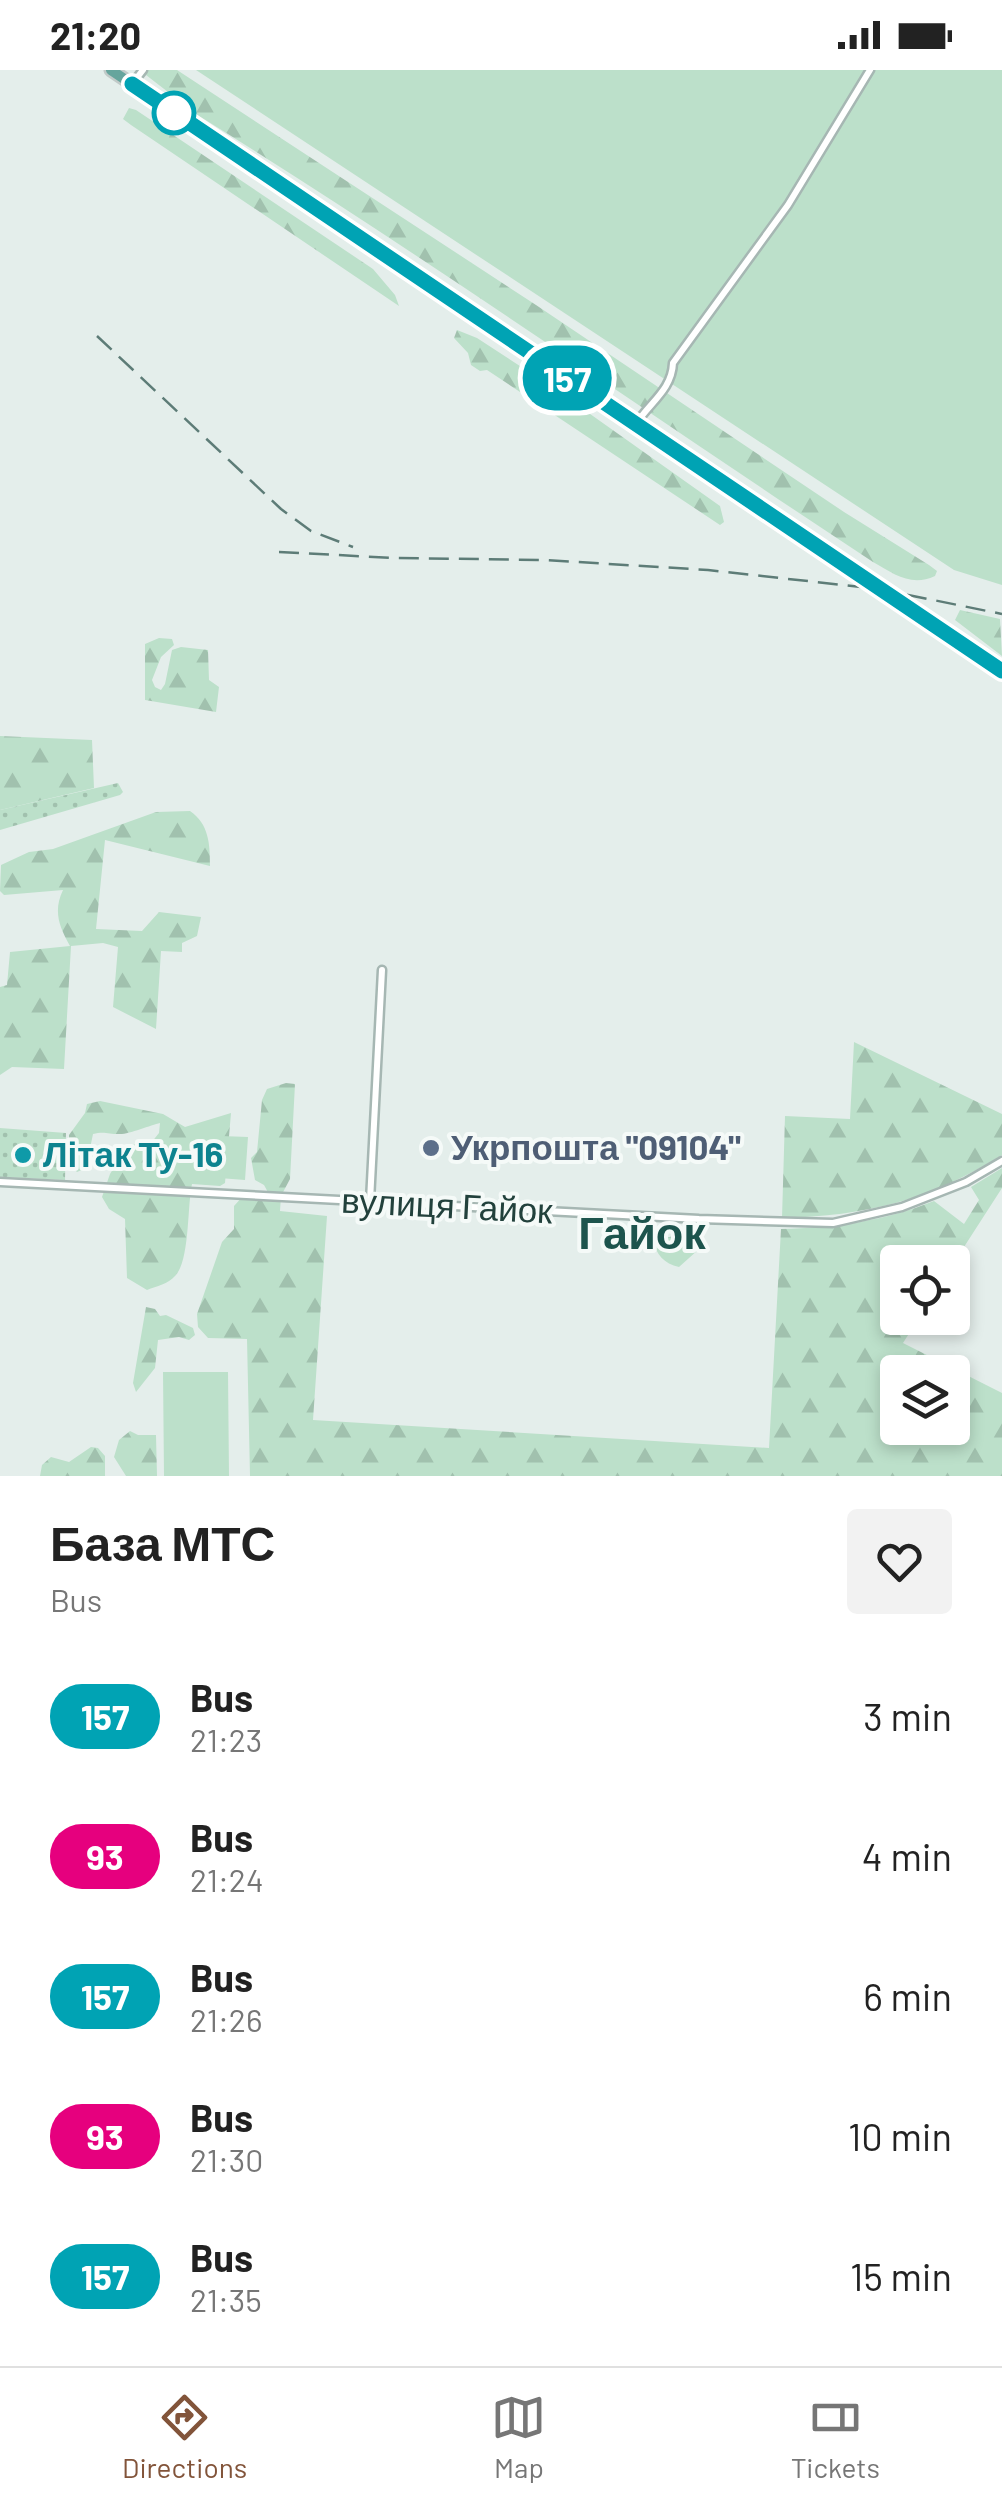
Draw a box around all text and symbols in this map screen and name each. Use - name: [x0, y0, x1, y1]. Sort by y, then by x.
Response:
- text: 21:20: [50, 12, 141, 58]
- unlabelled marker: [153, 92, 195, 134]
- line badge: 157: [510, 346, 624, 410]
- text: 157: [543, 357, 591, 399]
- place label: Укрпошта "09104": [451, 1125, 741, 1167]
- place label: Літак Ту-16: [43, 1132, 223, 1174]
- marker: Укрпошта "09104": [420, 1137, 442, 1159]
- marker: Літак Ту-16: [12, 1144, 34, 1166]
- street label: вулиця Гайок: [340, 1178, 554, 1231]
- district label: Гайок: [578, 1204, 706, 1258]
- map controls: [880, 1245, 970, 1445]
- button: locate: [880, 1245, 970, 1335]
- button: layers: [880, 1355, 970, 1445]
- button: heart: [847, 1509, 952, 1614]
- text: База МТС: [50, 1513, 275, 1571]
- text: Bus: [50, 1580, 102, 1618]
- text: Bus: [190, 1674, 253, 1720]
- text: 3 min: [863, 1693, 952, 1739]
- text: 157: [81, 1695, 129, 1737]
- text: 21:23: [190, 1720, 262, 1758]
- text: Bus: [190, 1814, 253, 1860]
- text: 4 min: [862, 1833, 952, 1879]
- text: 93: [86, 1835, 124, 1877]
- text: 21:24: [190, 1860, 264, 1898]
- text: Bus: [190, 1954, 253, 2000]
- text: 6 min: [863, 1973, 952, 2019]
- text: 157: [81, 1975, 129, 2017]
- text: 21:26: [190, 2000, 262, 2038]
- text: Bus: [190, 2094, 253, 2140]
- text: 10 min: [848, 2113, 952, 2159]
- text: 93: [86, 2115, 124, 2157]
- text: 21:30: [190, 2140, 263, 2178]
- text: Bus: [190, 2234, 253, 2280]
- text: 15 min: [850, 2253, 952, 2299]
- text: 157: [81, 2255, 129, 2297]
- text: 21:35: [190, 2280, 262, 2318]
- tab: Directions: [122, 2390, 247, 2484]
- tab: Map: [491, 2390, 546, 2484]
- tab: Tickets: [791, 2390, 880, 2484]

